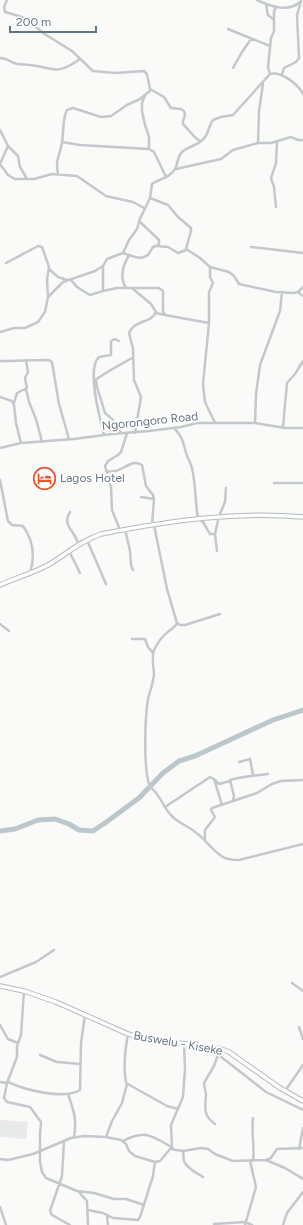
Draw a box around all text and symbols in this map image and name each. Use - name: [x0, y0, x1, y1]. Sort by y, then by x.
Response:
- scale bar: [10, 8, 96, 34]
- text: 200 m: [16, 15, 51, 29]
- street label: Ngorongoro Road: [101, 409, 199, 433]
- hotel icon: Lagos Hotel: [31, 465, 57, 491]
- place label: Lagos Hotel: [60, 471, 125, 485]
- street label: Buswelu - Kiseke: [132, 1028, 224, 1058]

